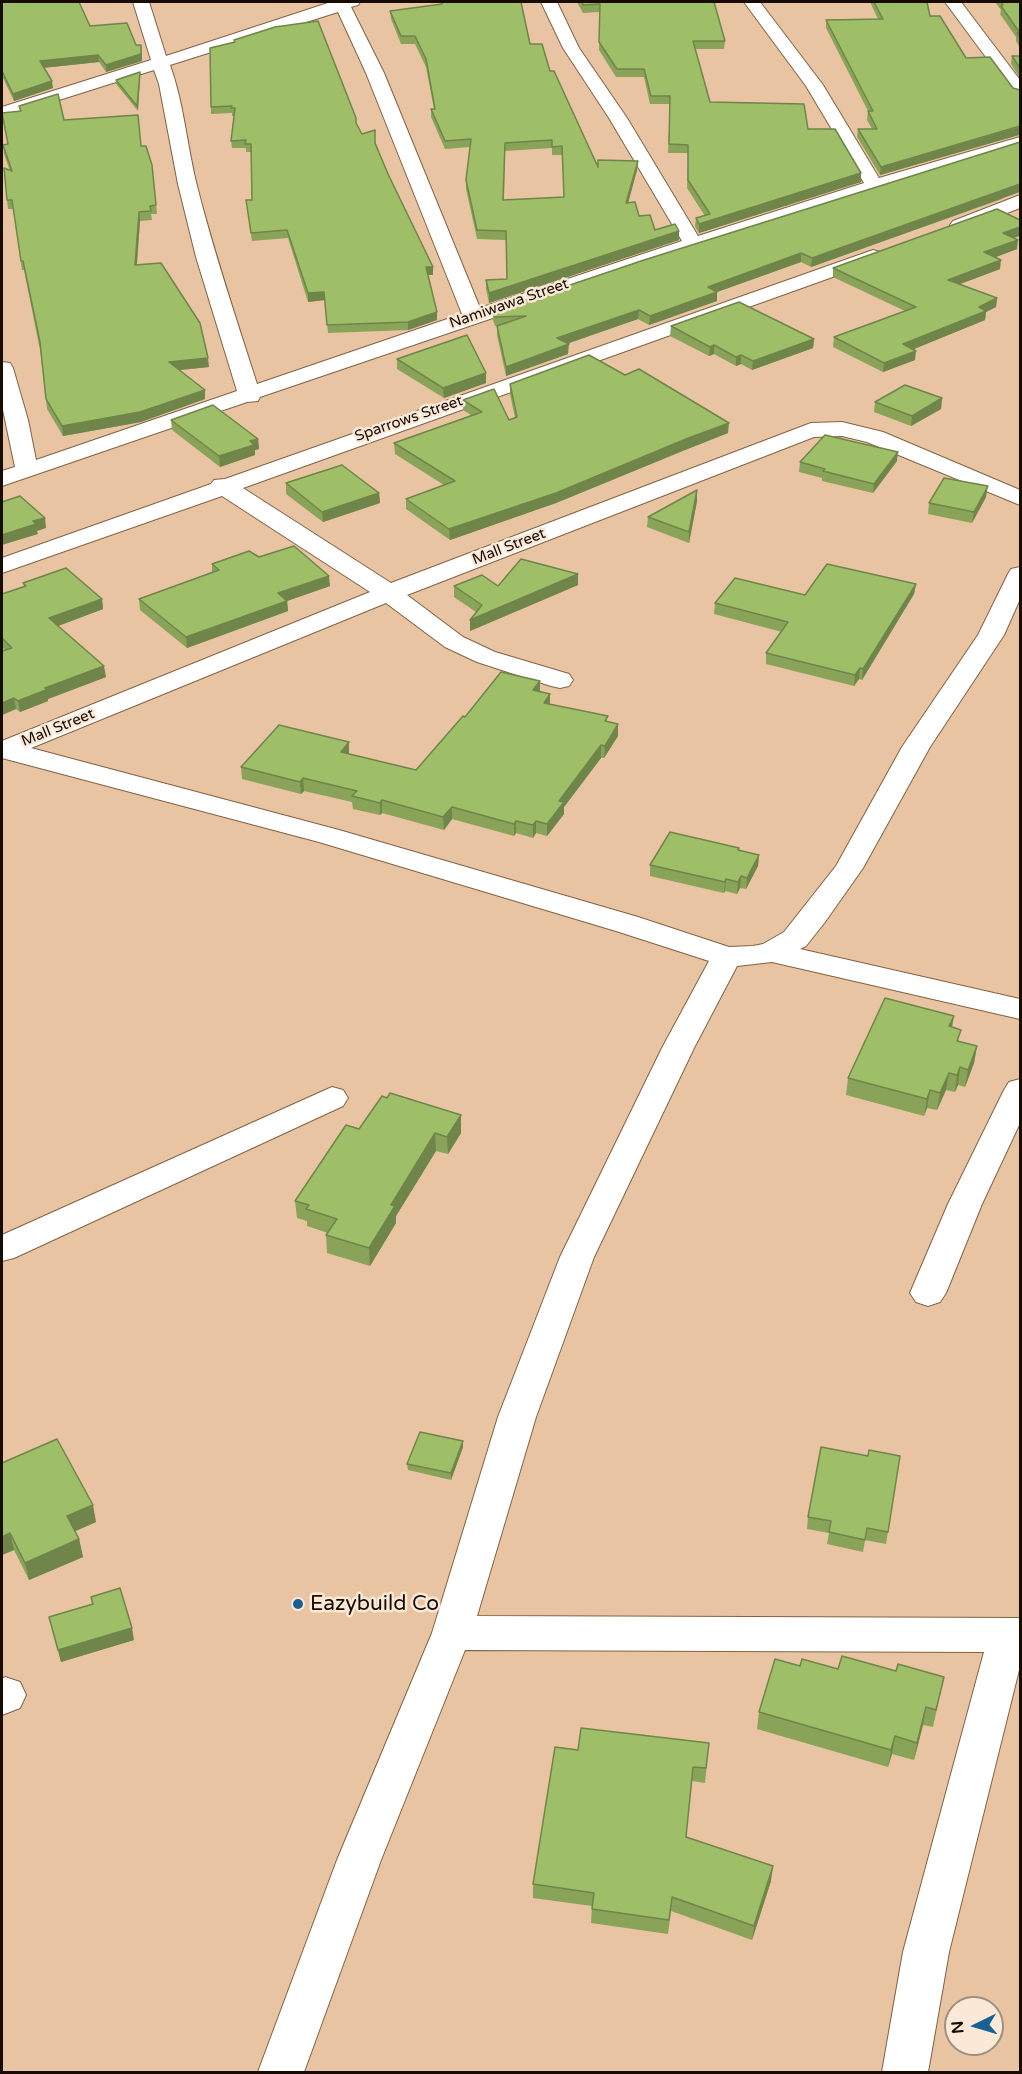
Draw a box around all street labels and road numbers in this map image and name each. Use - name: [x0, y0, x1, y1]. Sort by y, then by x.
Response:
- street label: Namiwawa Street: [447, 275, 571, 333]
- street label: Sparrows Street: [353, 392, 465, 446]
- street label: Mall Street: [470, 525, 548, 569]
- street label: Mall Street: [19, 705, 97, 751]

